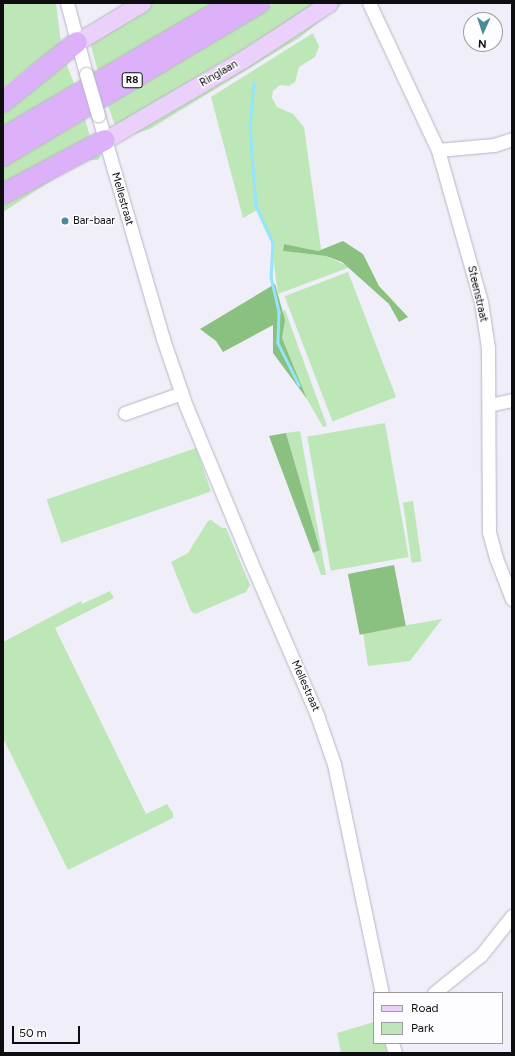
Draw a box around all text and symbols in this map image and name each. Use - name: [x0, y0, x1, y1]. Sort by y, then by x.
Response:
- north arrow: [463, 12, 503, 52]
- text: N: [478, 37, 487, 50]
- street label: Ringlaan: [198, 58, 240, 90]
- road number: R8: [121, 72, 143, 88]
- street label: Mellestraat: [108, 171, 136, 227]
- place label: Bar-baar: [73, 214, 115, 228]
- marker: Bar-baar: [60, 216, 70, 226]
- street label: Steenstraat: [464, 265, 490, 323]
- street label: Mellestraat: [288, 658, 322, 714]
- legend: [373, 992, 503, 1044]
- text: Road: [411, 1001, 439, 1015]
- scale bar: [14, 1018, 82, 1044]
- text: Park: [411, 1021, 434, 1035]
- text: 50 m: [19, 1026, 47, 1040]

